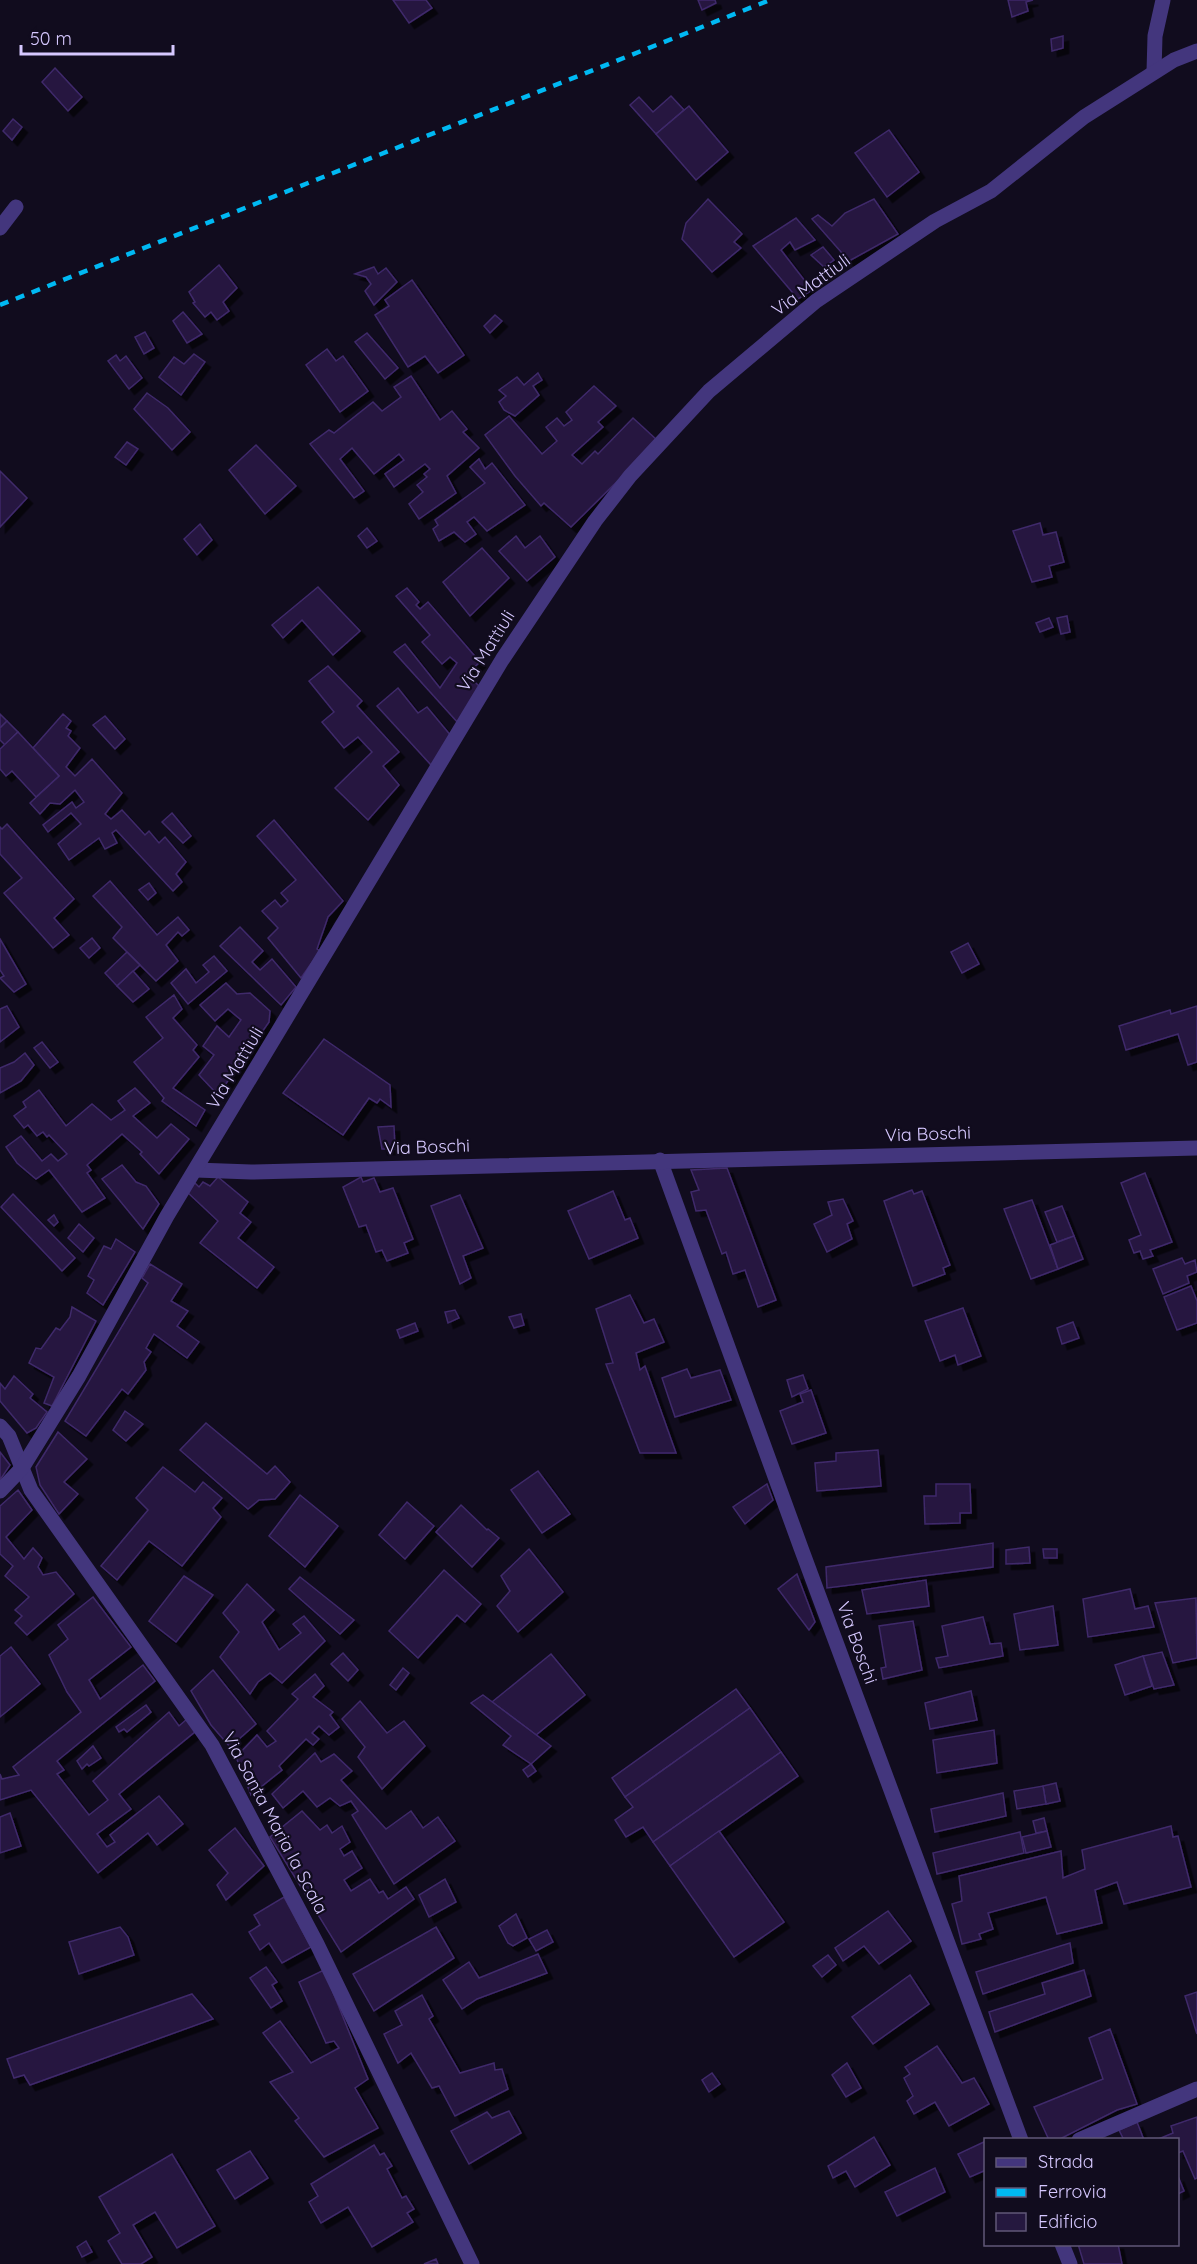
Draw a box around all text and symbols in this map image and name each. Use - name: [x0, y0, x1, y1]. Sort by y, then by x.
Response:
- scale bar: [21, 18, 172, 56]
- text: 50 m: [30, 27, 72, 50]
- street label: Via Mattiuli: [767, 248, 855, 321]
- street label: Via Mattiuli: [452, 606, 520, 696]
- street label: Via Mattiuli: [201, 1023, 268, 1113]
- street label: Via Boschi: [885, 1121, 971, 1146]
- street label: Via Boschi: [384, 1134, 470, 1159]
- street label: Via Boschi: [832, 1598, 883, 1687]
- street label: Via Santa Maria la Scala: [218, 1728, 333, 1918]
- legend: [984, 2138, 1179, 2246]
- text: Strada: [1038, 2150, 1094, 2173]
- text: Ferrovia: [1038, 2180, 1107, 2203]
- text: Edificio: [1038, 2210, 1097, 2233]

